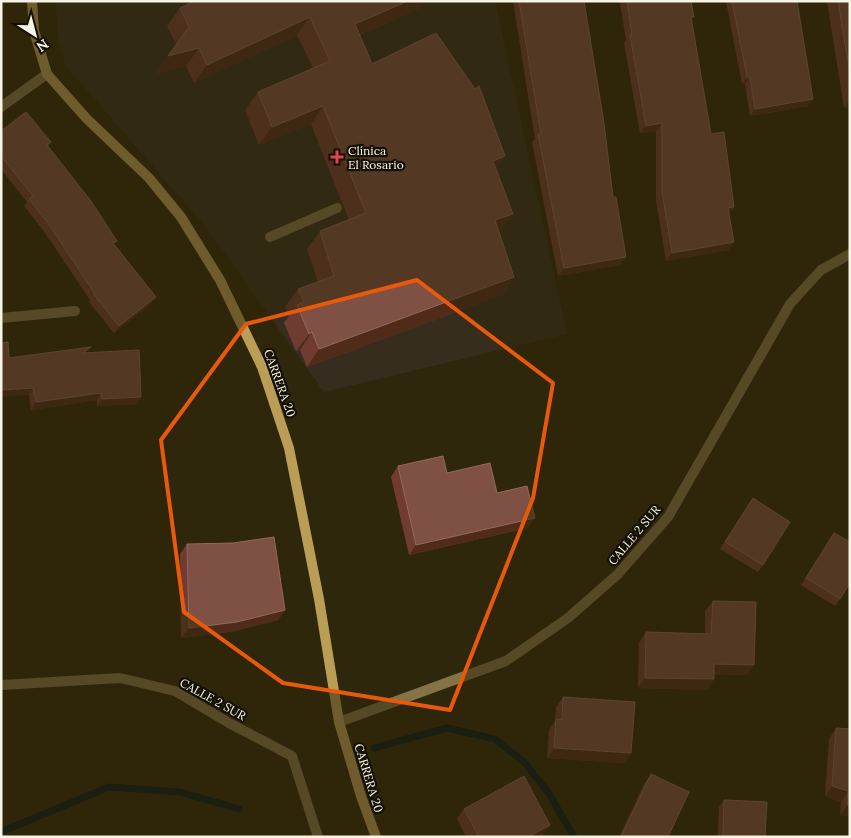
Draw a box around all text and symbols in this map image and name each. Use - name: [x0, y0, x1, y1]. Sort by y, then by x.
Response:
- north arrow: [10, 10, 60, 60]
- text: N: [33, 35, 52, 56]
- place label: Clínica El Rosario: [348, 143, 404, 172]
- marker: Clínica El Rosario: [330, 150, 344, 164]
- street label: CARRERA 20: [261, 347, 299, 419]
- street label: CALLE 2 SUR: [605, 502, 664, 568]
- street label: CALLE 2 SUR: [177, 675, 249, 724]
- street label: CARRERA 20: [351, 742, 387, 814]

